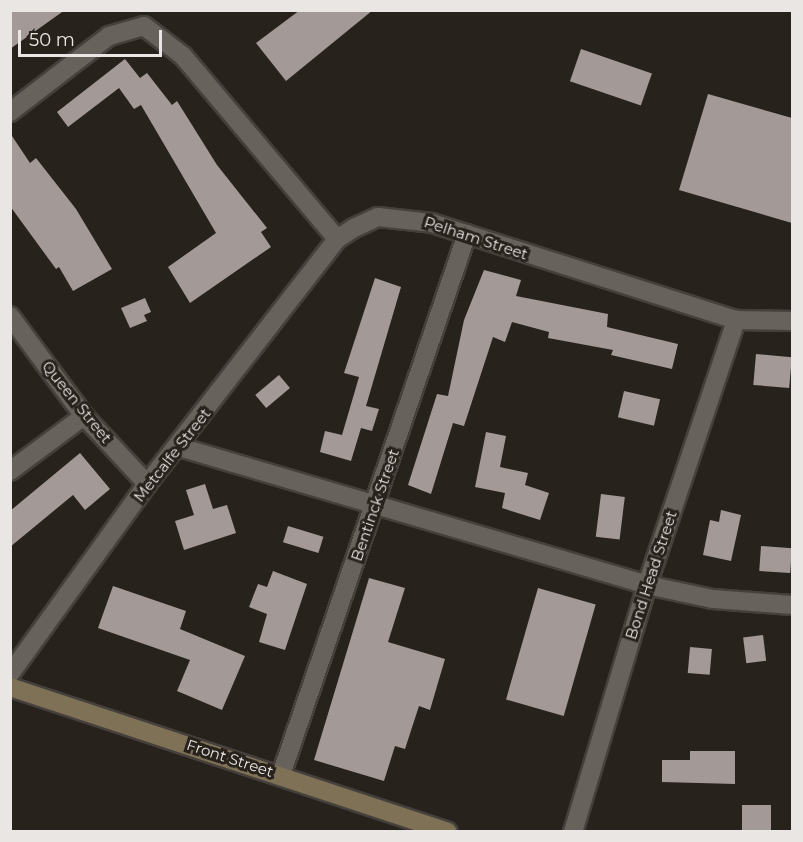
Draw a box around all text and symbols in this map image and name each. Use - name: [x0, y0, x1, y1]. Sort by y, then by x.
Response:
- scale bar: [21, 18, 165, 56]
- text: 50 m: [29, 29, 75, 51]
- street label: Pelham Street: [422, 213, 530, 263]
- street label: Queen Street: [38, 357, 116, 447]
- street label: Metcalfe Street: [130, 405, 214, 505]
- street label: Bentinck Street: [347, 447, 403, 563]
- street label: Bond Head Street: [622, 508, 680, 642]
- street label: Front Street: [184, 736, 276, 780]

